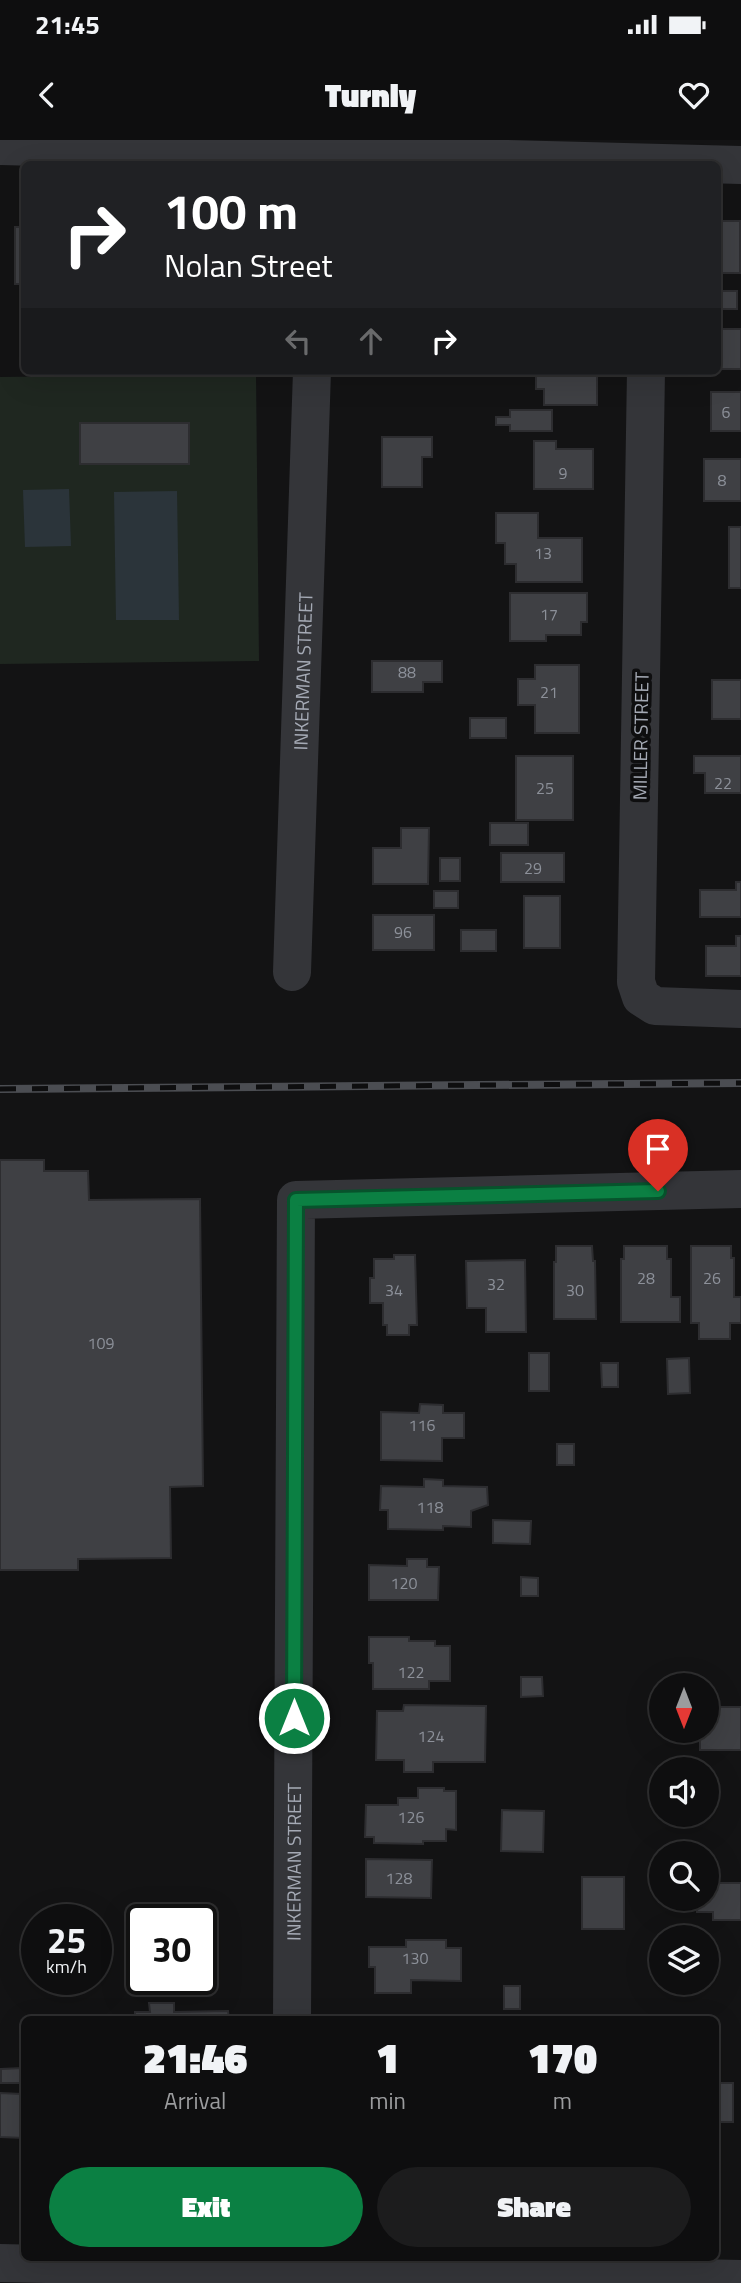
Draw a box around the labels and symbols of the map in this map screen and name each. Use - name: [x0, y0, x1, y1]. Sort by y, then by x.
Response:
- house number: 6: [722, 400, 731, 424]
- house number: 9: [559, 461, 568, 485]
- house number: 8: [718, 468, 727, 492]
- house number: 13: [534, 541, 552, 565]
- street label: INKERMAN STREET: [285, 592, 319, 751]
- house number: 17: [540, 602, 558, 626]
- house number: 88: [398, 660, 416, 684]
- street label: MILLER STREET: [624, 672, 656, 800]
- house number: 21: [540, 680, 558, 704]
- house number: 22: [714, 771, 732, 795]
- house number: 25: [536, 776, 554, 800]
- house number: 29: [524, 856, 542, 880]
- house number: 96: [394, 920, 412, 944]
- pin: [628, 1119, 688, 1191]
- house number: 28: [637, 1266, 655, 1290]
- house number: 26: [703, 1266, 721, 1290]
- house number: 32: [487, 1272, 505, 1296]
- house number: 34: [385, 1278, 403, 1302]
- house number: 30: [566, 1278, 584, 1302]
- house number: 109: [88, 1331, 114, 1355]
- house number: 116: [409, 1413, 435, 1437]
- house number: 118: [417, 1495, 443, 1519]
- house number: 120: [391, 1571, 417, 1595]
- house number: 122: [398, 1660, 424, 1684]
- north arrow: [649, 1673, 719, 1743]
- position arrow: [257, 1681, 331, 1755]
- house number: 124: [418, 1724, 444, 1748]
- street label: INKERMAN STREET: [278, 1783, 308, 1941]
- house number: 126: [398, 1805, 424, 1829]
- house number: 128: [386, 1866, 412, 1890]
- speed limit sign: 30: [126, 1904, 217, 1995]
- house number: 130: [402, 1946, 428, 1970]

